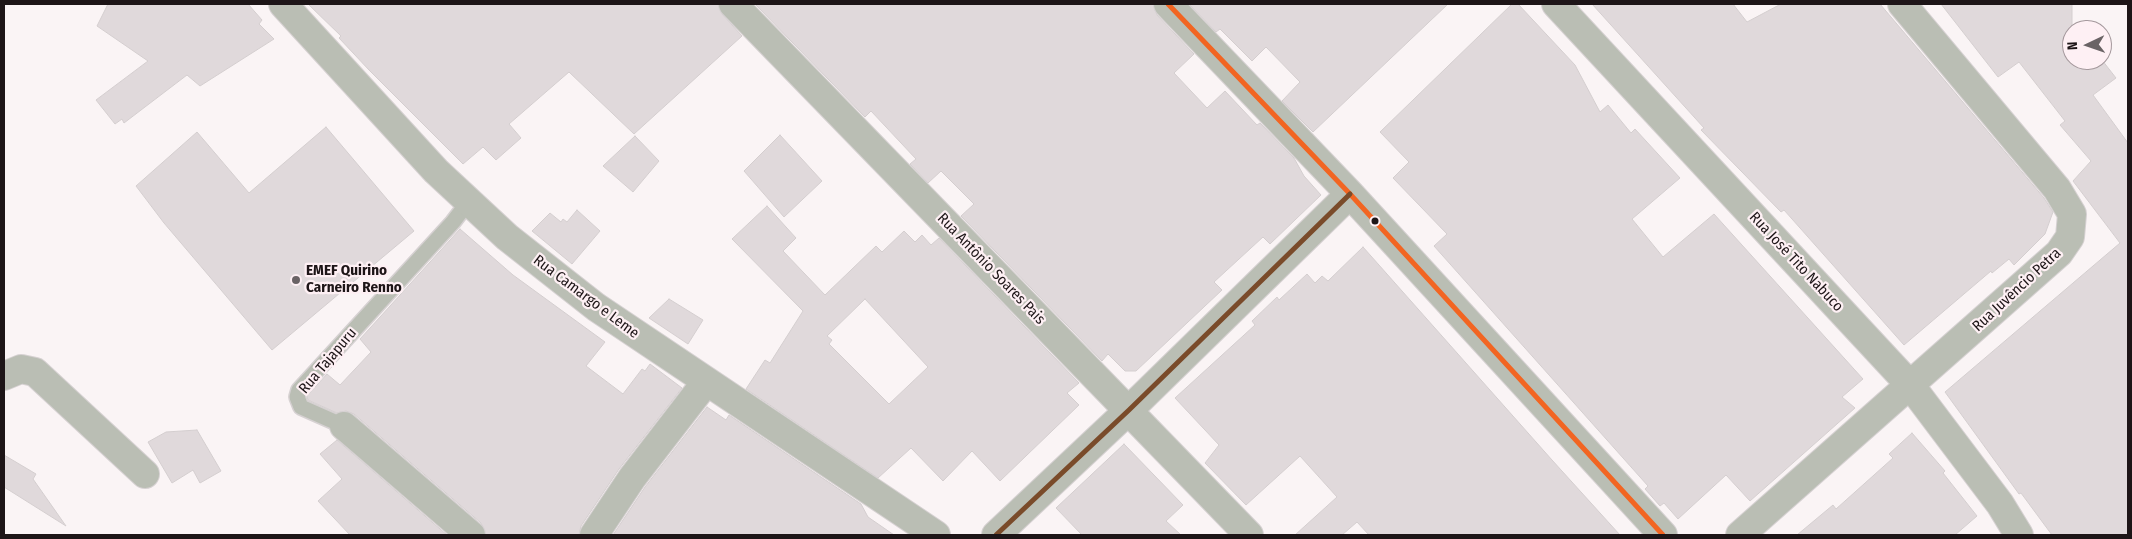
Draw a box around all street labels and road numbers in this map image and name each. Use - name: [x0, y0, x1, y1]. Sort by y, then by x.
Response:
- street label: Rua José Tito Nabuco: [1745, 209, 1847, 315]
- street label: Rua Antônio Soares Pais: [933, 210, 1049, 328]
- street label: Rua Juvêncio Petra: [1969, 244, 2065, 336]
- street label: Rua Camargo e Leme: [530, 251, 642, 343]
- street label: Rua Tajapuru: [295, 324, 361, 398]

